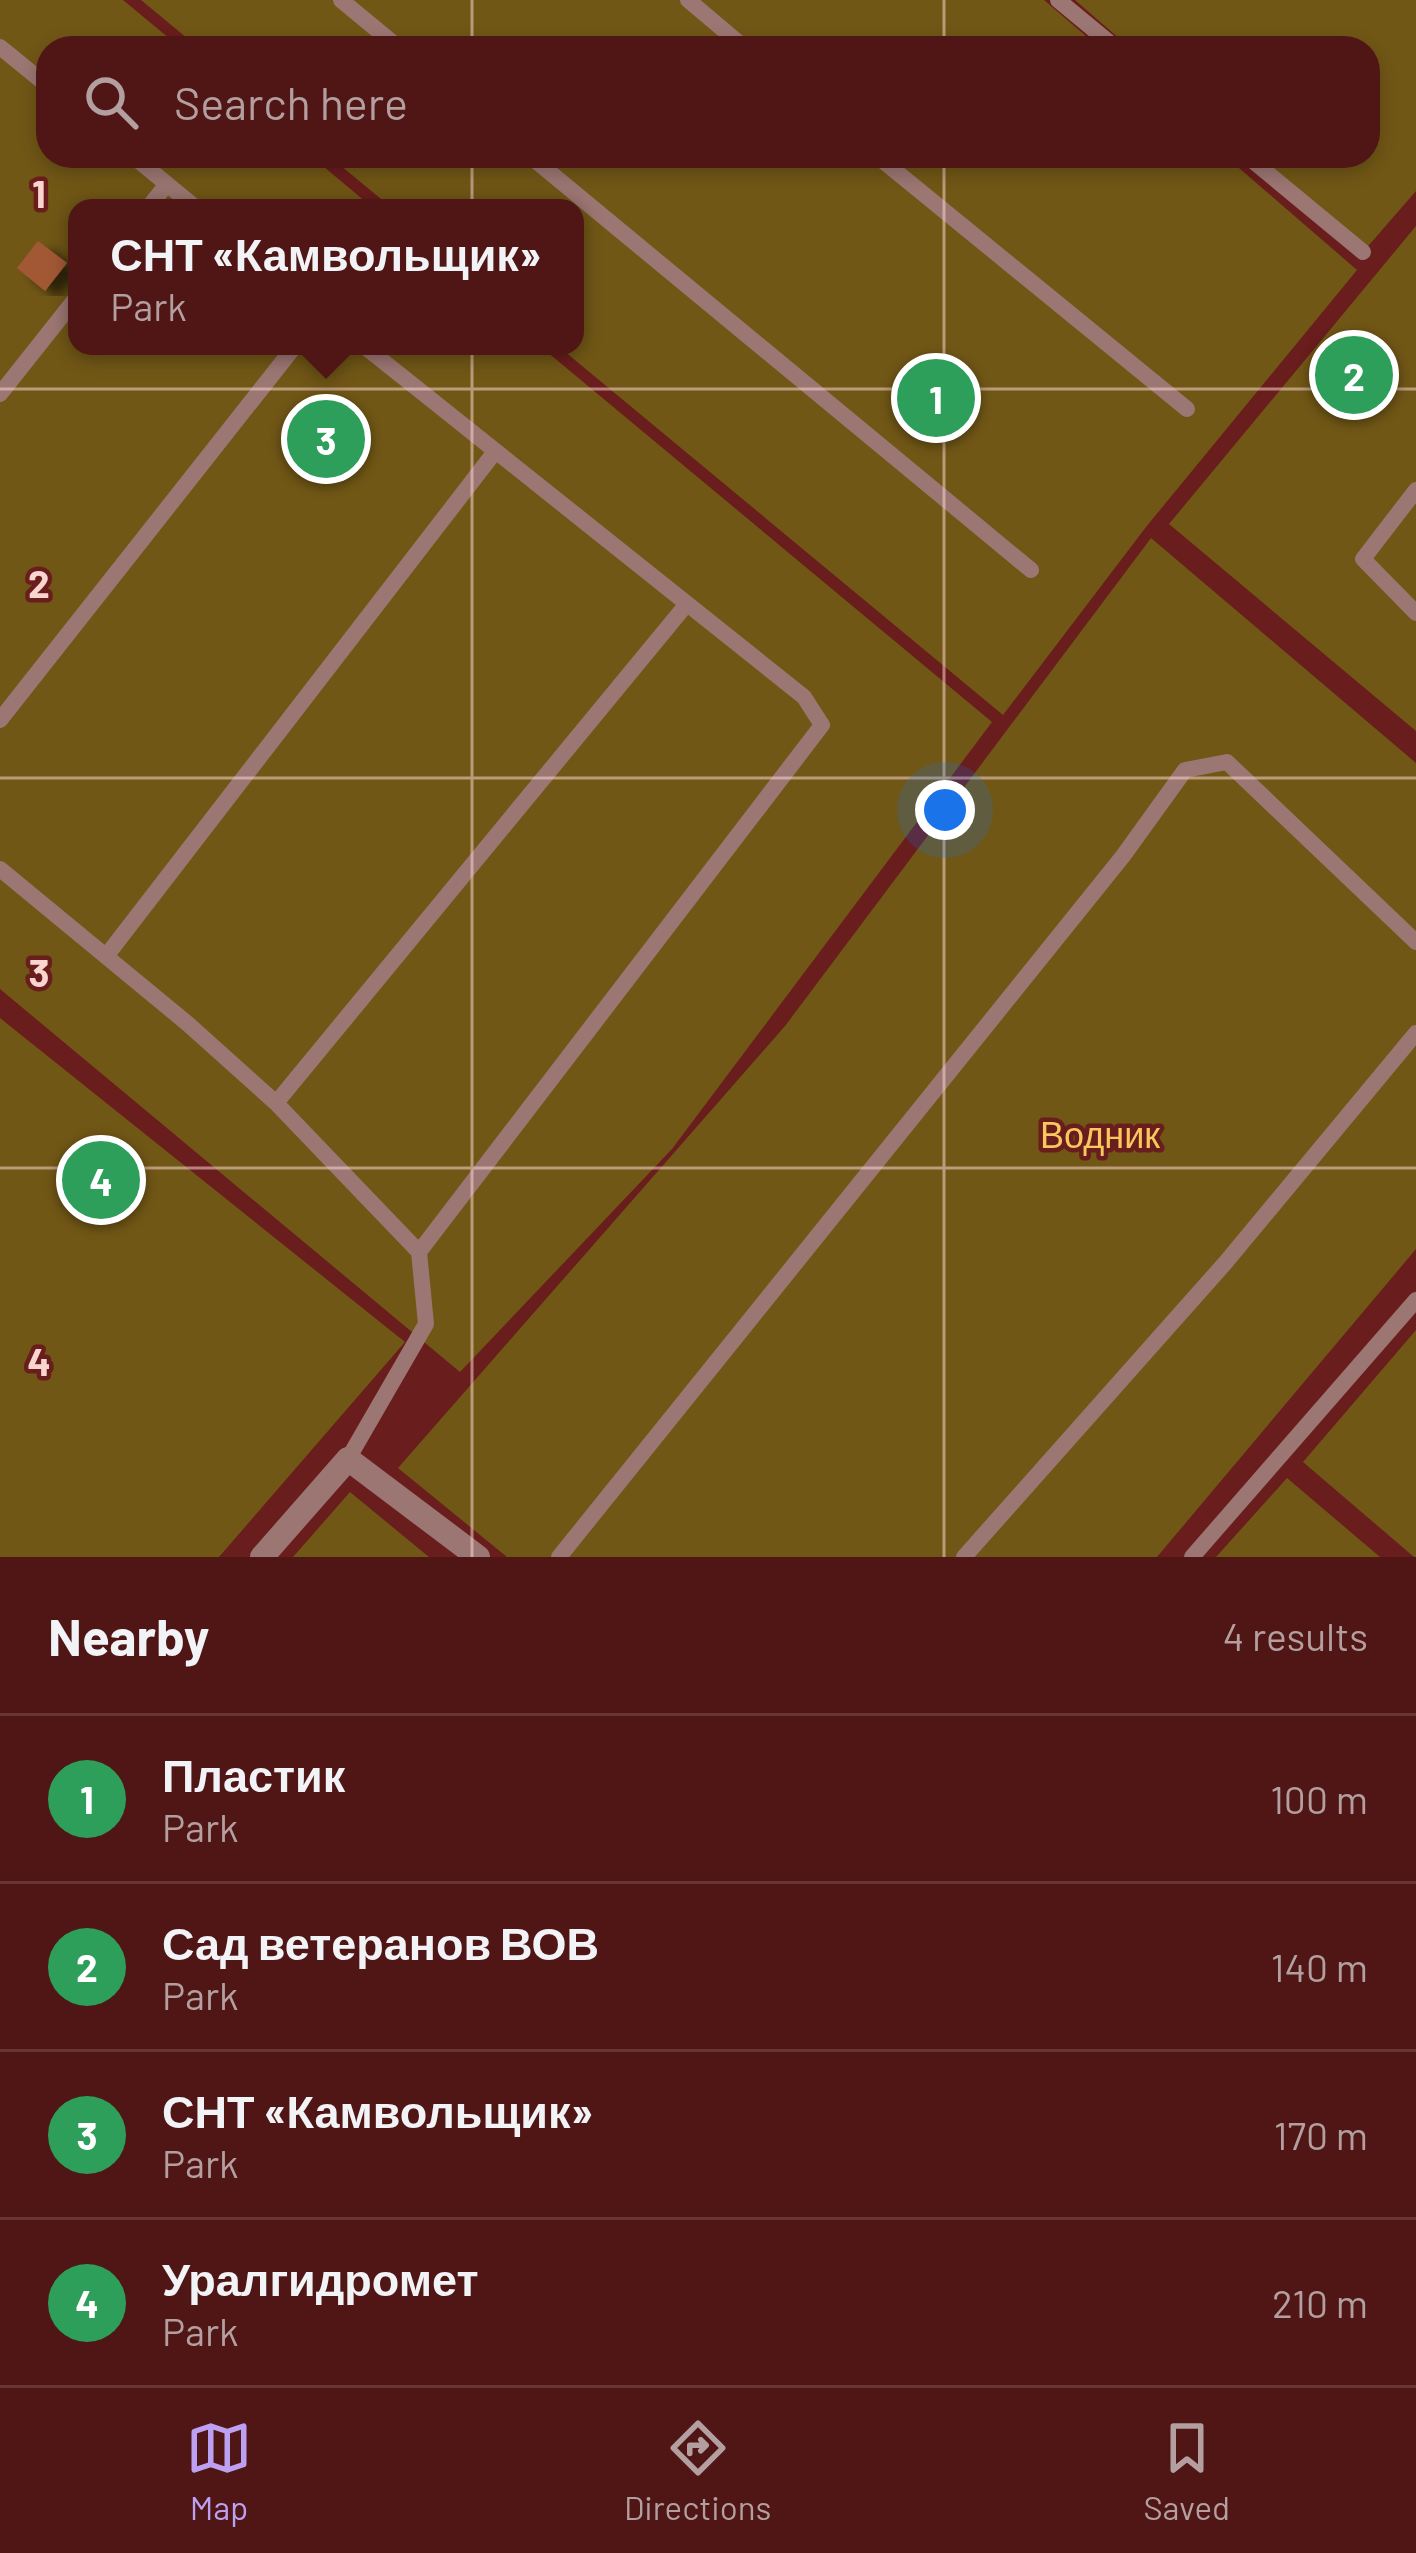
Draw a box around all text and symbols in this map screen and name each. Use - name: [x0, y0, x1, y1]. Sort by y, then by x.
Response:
- search box: [36, 36, 1380, 168]
- icon: search: [78, 69, 144, 135]
- text: Search here: [174, 75, 408, 129]
- text: 1: [32, 169, 46, 216]
- popup: [68, 199, 584, 355]
- text: СНТ «Камвольщик»: [110, 226, 542, 280]
- text: Park: [110, 282, 187, 329]
- pin: 2: [1315, 330, 1393, 420]
- pin: 1: [897, 353, 975, 443]
- pin: 3: [287, 394, 365, 484]
- text: 2: [28, 559, 50, 606]
- your location: [915, 780, 975, 840]
- text: 3: [28, 948, 50, 995]
- park label: Водник: [1040, 1112, 1160, 1156]
- pin: 4: [62, 1135, 140, 1225]
- text: 4: [27, 1337, 51, 1384]
- text: Nearby: [48, 1605, 209, 1666]
- text: 4 results: [1223, 1612, 1368, 1659]
- text: Пластик: [162, 1747, 345, 1801]
- text: 1: [80, 1775, 94, 1822]
- text: 100 m: [1270, 1775, 1368, 1822]
- text: Park: [162, 1803, 239, 1850]
- text: Сад ветеранов ВОВ: [162, 1915, 599, 1969]
- text: 2: [76, 1943, 98, 1990]
- text: 140 m: [1271, 1943, 1368, 1990]
- text: Park: [162, 1971, 239, 2018]
- text: СНТ «Камвольщик»: [162, 2083, 593, 2137]
- text: 3: [76, 2111, 98, 2158]
- text: 170 m: [1274, 2111, 1368, 2158]
- text: Park: [162, 2139, 239, 2186]
- text: Уралгидромет: [162, 2251, 479, 2305]
- text: 4: [75, 2279, 99, 2326]
- text: 210 m: [1272, 2279, 1368, 2326]
- text: Park: [162, 2307, 239, 2354]
- tab: Map: [186, 2415, 252, 2527]
- tab: Directions: [624, 2415, 771, 2527]
- tab: Saved: [1143, 2415, 1230, 2527]

